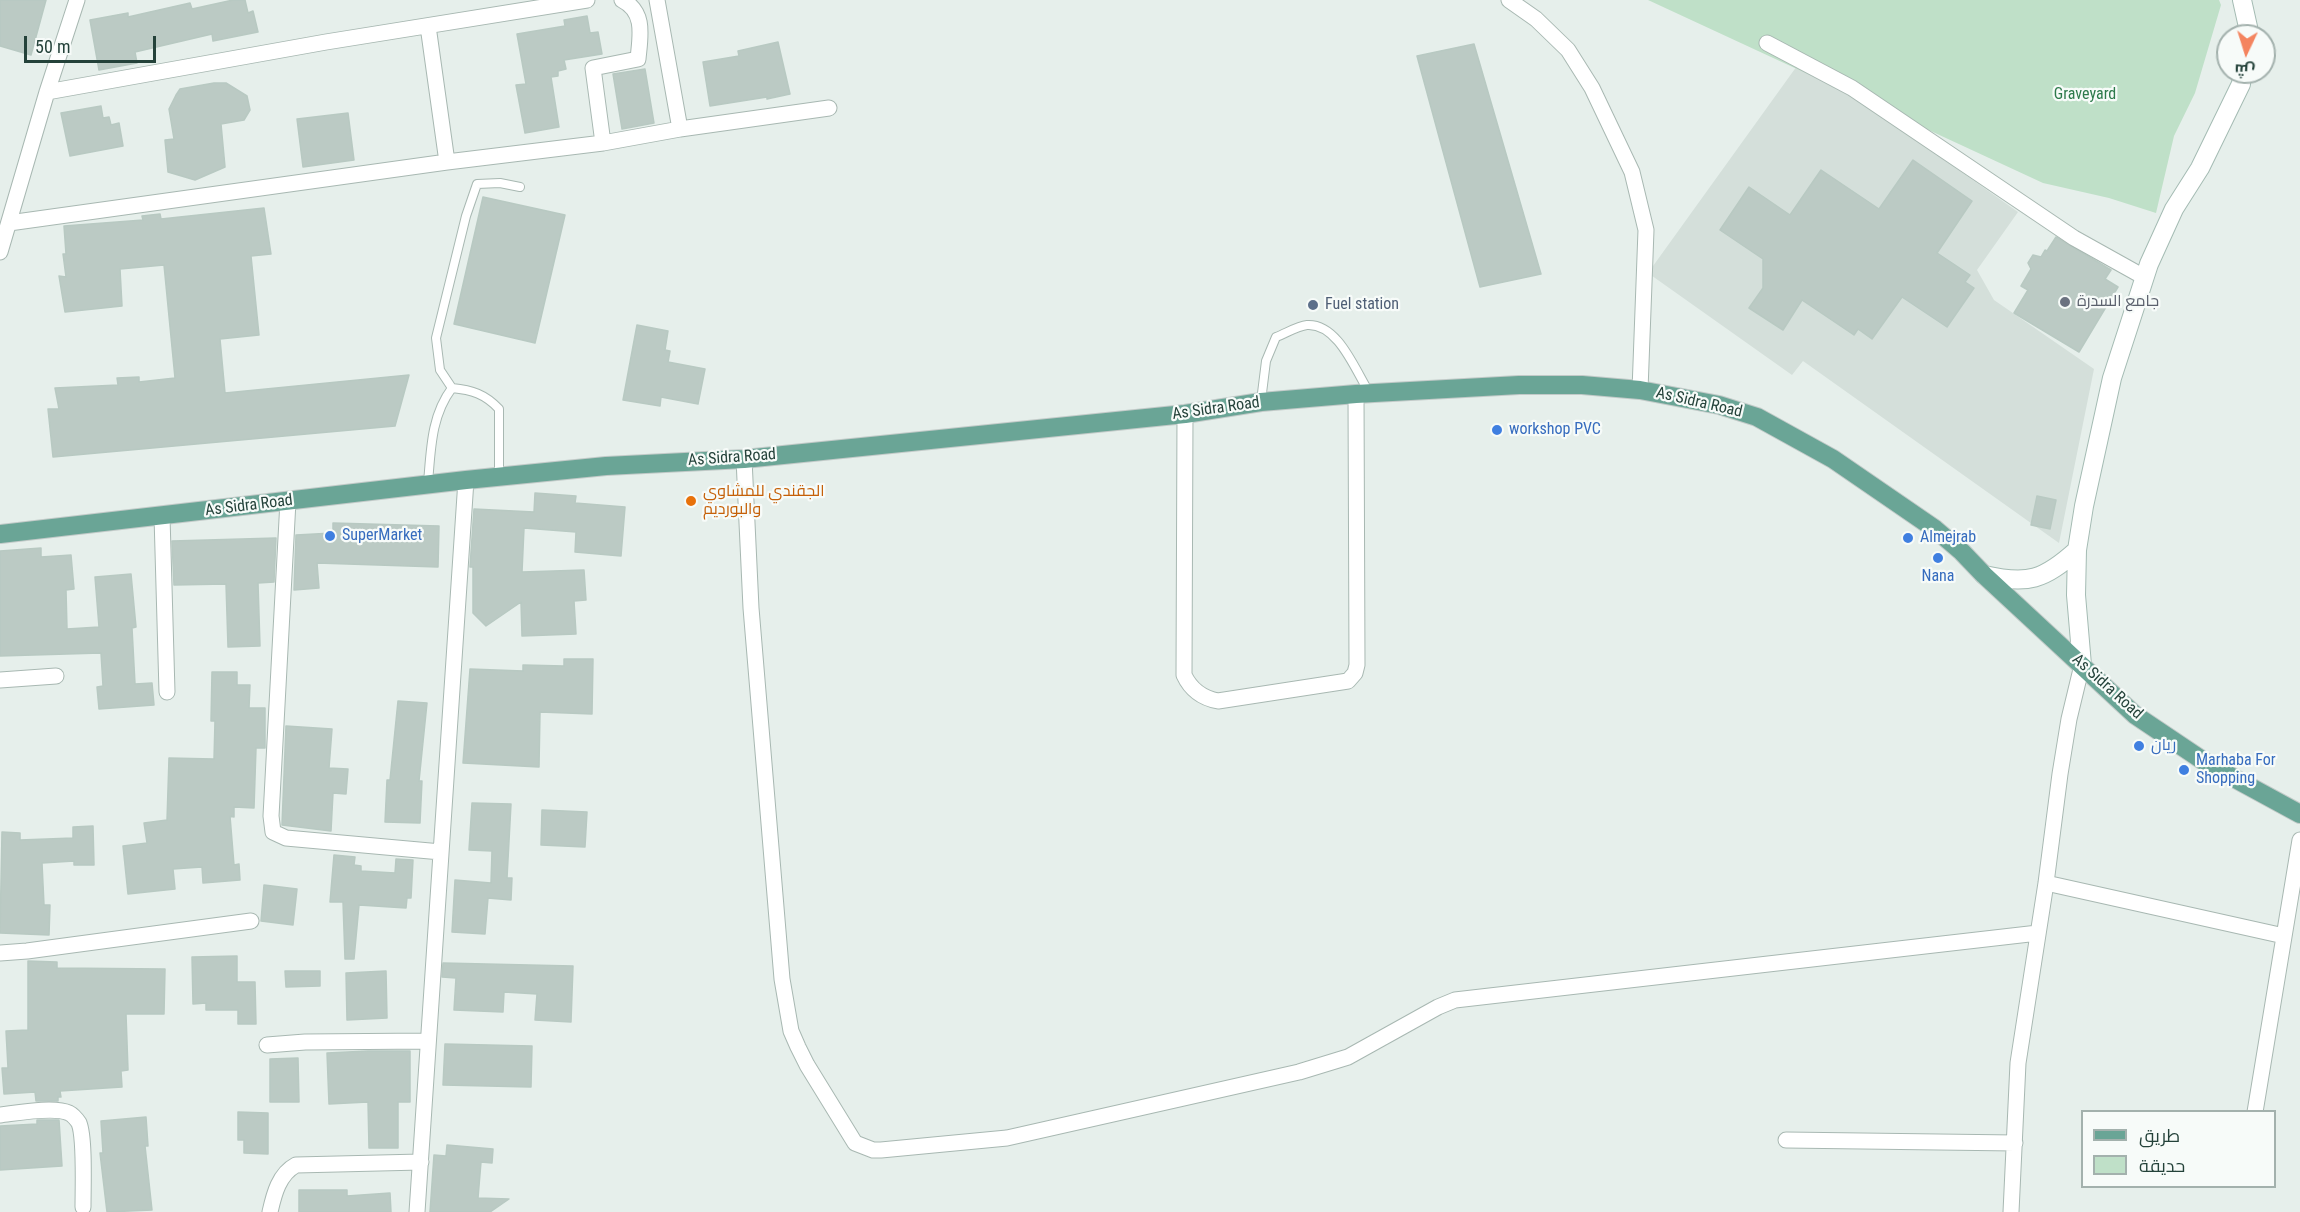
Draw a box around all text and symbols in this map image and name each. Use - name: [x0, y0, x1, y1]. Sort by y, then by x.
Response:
- scale bar: [27, 24, 159, 62]
- north arrow: [2216, 24, 2276, 84]
- text: 50 m: [35, 36, 70, 57]
- text: ش: [2234, 60, 2256, 81]
- park label: Graveyard: [2054, 85, 2116, 105]
- place label: جامع السدرة: [2077, 292, 2159, 312]
- place label: Fuel station: [1325, 295, 1399, 315]
- marker: جامع السدرة: [2058, 295, 2072, 309]
- marker: Fuel station: [1306, 298, 1320, 312]
- street label: As Sidra Road: [1654, 384, 1744, 422]
- street label: As Sidra Road: [1171, 393, 1261, 425]
- place label: workshop PVC: [1509, 420, 1601, 440]
- marker: workshop PVC: [1490, 423, 1504, 437]
- street label: As Sidra Road: [687, 445, 777, 471]
- place label: الجقندي للمشاوي والبورديم: [703, 482, 824, 520]
- street label: As Sidra Road: [204, 491, 294, 521]
- marker: الجقندي للمشاوي والبورديم: [684, 494, 698, 508]
- place label: SuperMarket: [342, 526, 422, 546]
- place label: Almejrab: [1920, 528, 1976, 548]
- marker: SuperMarket: [323, 529, 337, 543]
- marker: Almejrab: [1901, 531, 1915, 545]
- marker: Nana: [1931, 551, 1945, 565]
- place label: Nana: [1922, 567, 1954, 587]
- street label: As Sidra Road: [2068, 650, 2146, 724]
- place label: ريان: [2151, 736, 2176, 756]
- marker: ريان: [2132, 739, 2146, 753]
- place label: Marhaba For Shopping: [2196, 751, 2276, 789]
- marker: Marhaba For Shopping: [2177, 763, 2191, 777]
- legend: [2081, 1110, 2276, 1188]
- text: طريق: [2139, 1125, 2180, 1146]
- text: حديقة: [2139, 1155, 2185, 1176]

